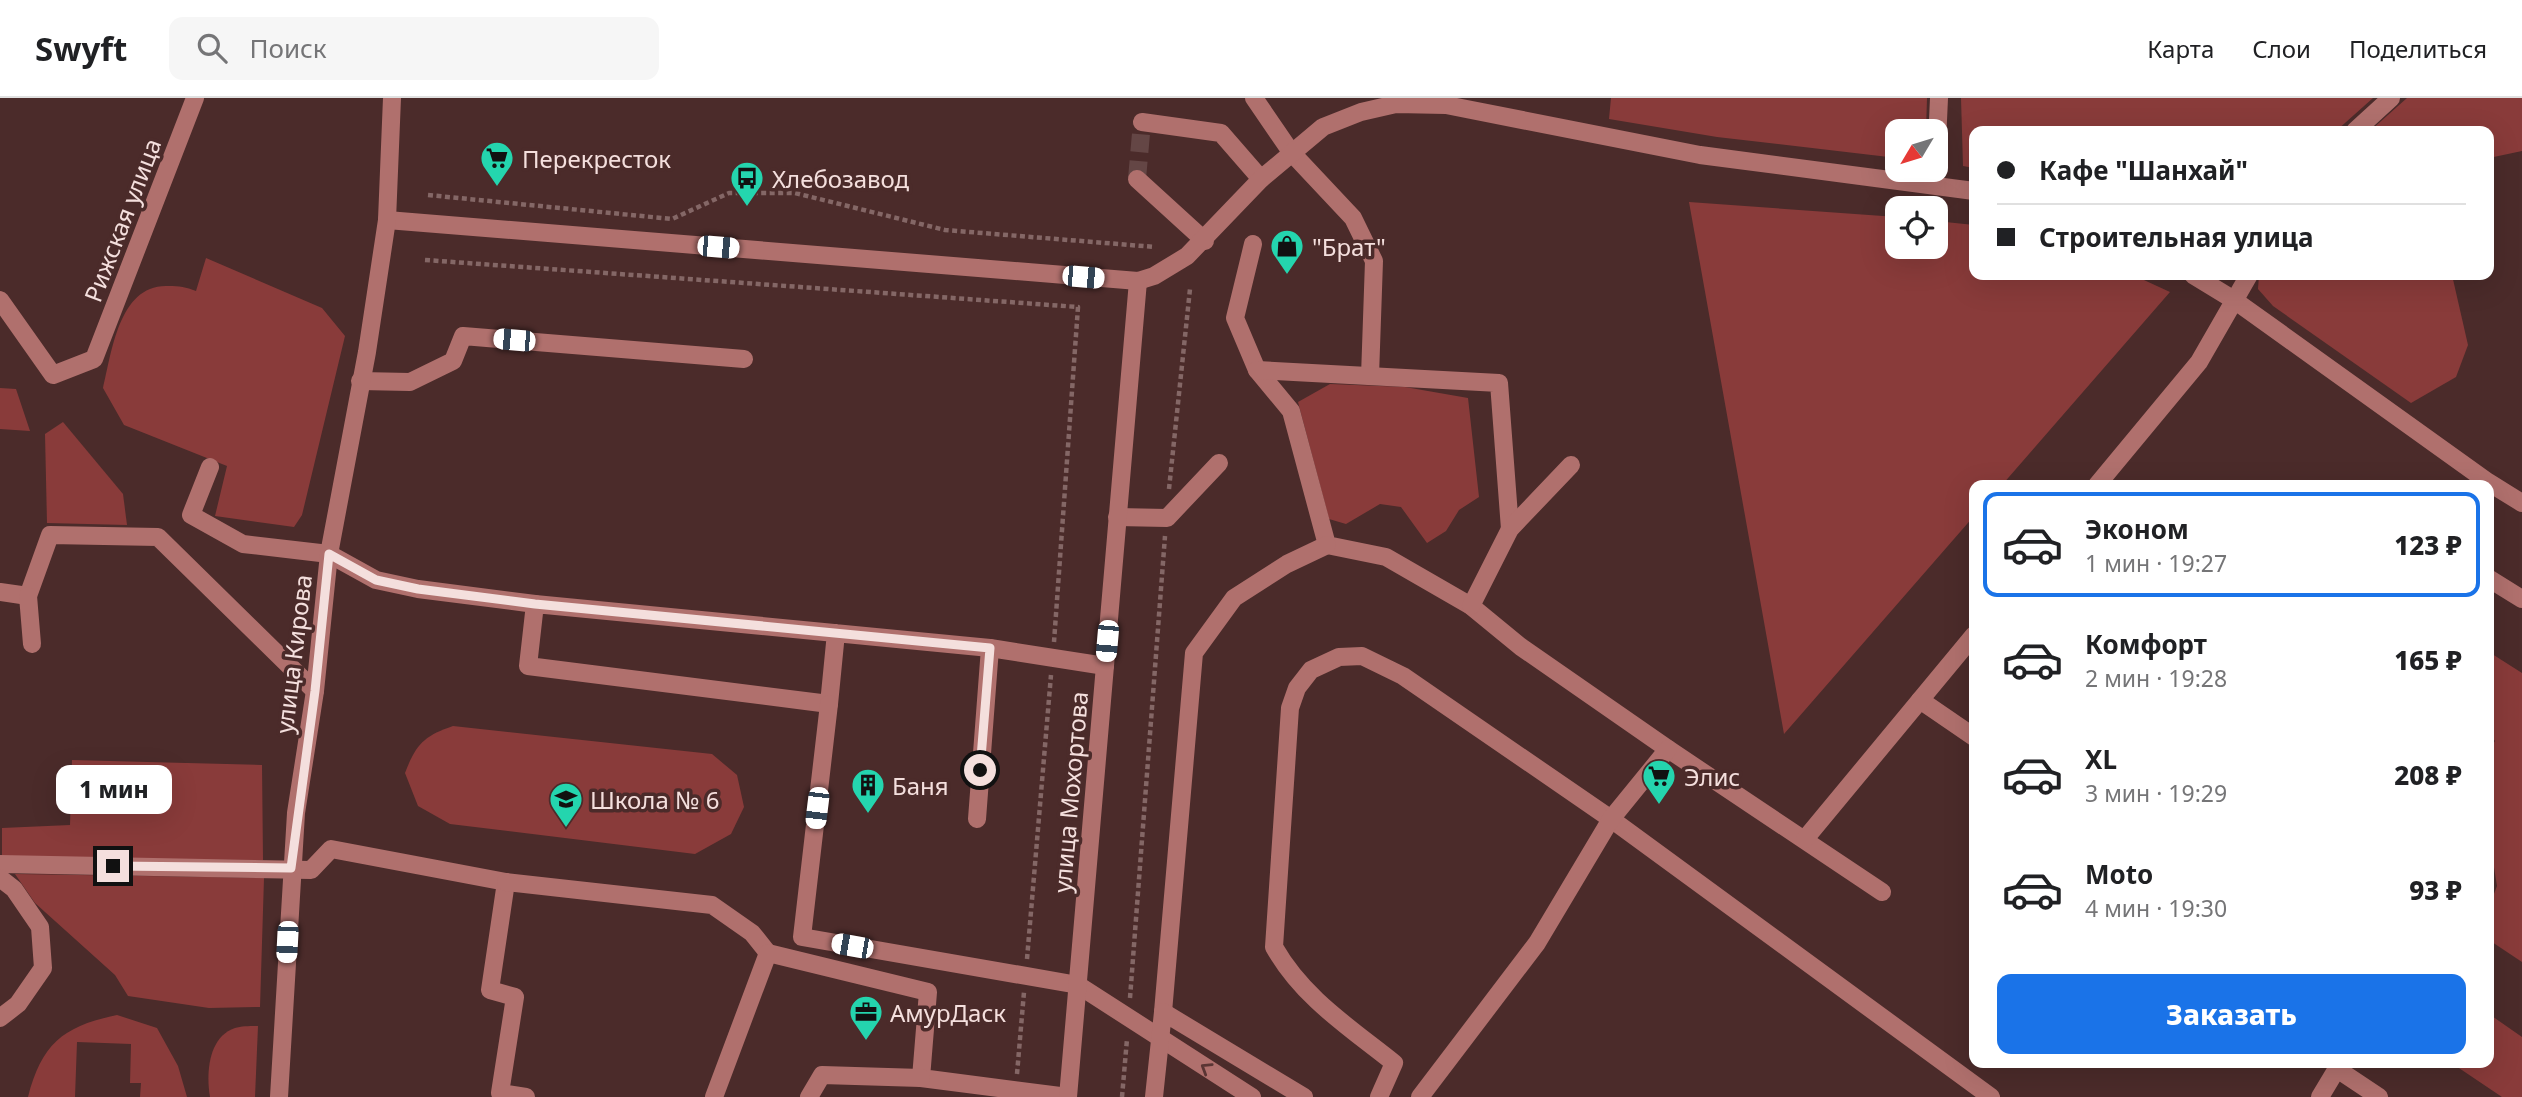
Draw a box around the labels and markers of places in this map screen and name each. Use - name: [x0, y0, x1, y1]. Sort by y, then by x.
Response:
- supermarket icon: Перекресток: [478, 139, 516, 188]
- place label: Перекресток: [522, 142, 671, 175]
- bus stop icon: Хлебозавод: [728, 159, 766, 208]
- place label: Хлебозавод: [772, 162, 910, 195]
- shop icon: "Брат": [1268, 227, 1306, 276]
- place label: "Брат": [1312, 230, 1386, 263]
- supermarket icon: Элис: [1640, 757, 1678, 806]
- place label: Элис: [1684, 760, 1740, 793]
- building icon: Баня: [849, 766, 887, 815]
- place label: Баня: [892, 769, 949, 802]
- school or university icon: Школа № 6: [547, 780, 585, 829]
- place label: Школа № 6: [590, 783, 719, 816]
- office icon: АмурДаск: [847, 993, 885, 1042]
- place label: АмурДаск: [890, 996, 1006, 1029]

